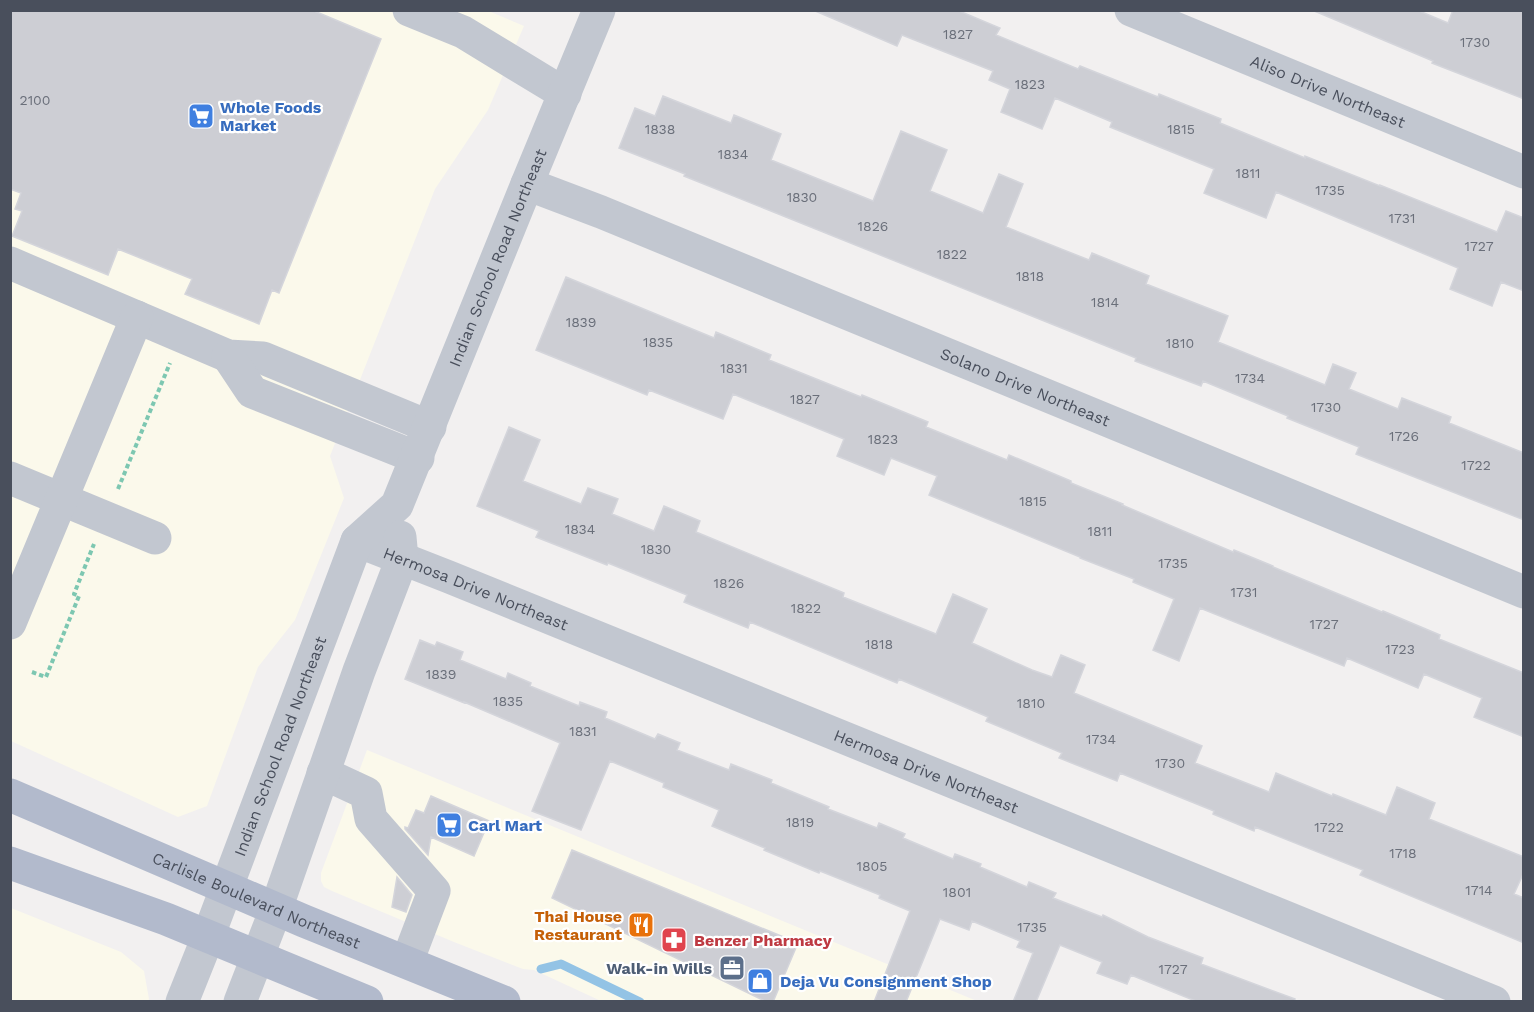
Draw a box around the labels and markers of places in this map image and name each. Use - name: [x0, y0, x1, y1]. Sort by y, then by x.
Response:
- place label: Whole Foods Market: [220, 98, 322, 135]
- supermarket icon: Whole Foods Market: [186, 101, 216, 131]
- supermarket icon: Carl Mart: [434, 810, 464, 840]
- place label: Carl Mart: [468, 816, 542, 835]
- place label: Thai House Restaurant: [534, 907, 622, 944]
- restaurant icon: Thai House Restaurant: [626, 910, 656, 940]
- pharmacy icon: Benzer Pharmacy: [659, 925, 689, 955]
- place label: Benzer Pharmacy: [694, 931, 833, 950]
- office icon: Walk-in Wills: [717, 953, 747, 983]
- place label: Walk-in Wills: [606, 959, 712, 978]
- shop icon: Deja Vu Consignment Shop: [745, 966, 775, 996]
- place label: Deja Vu Consignment Shop: [780, 972, 992, 991]

